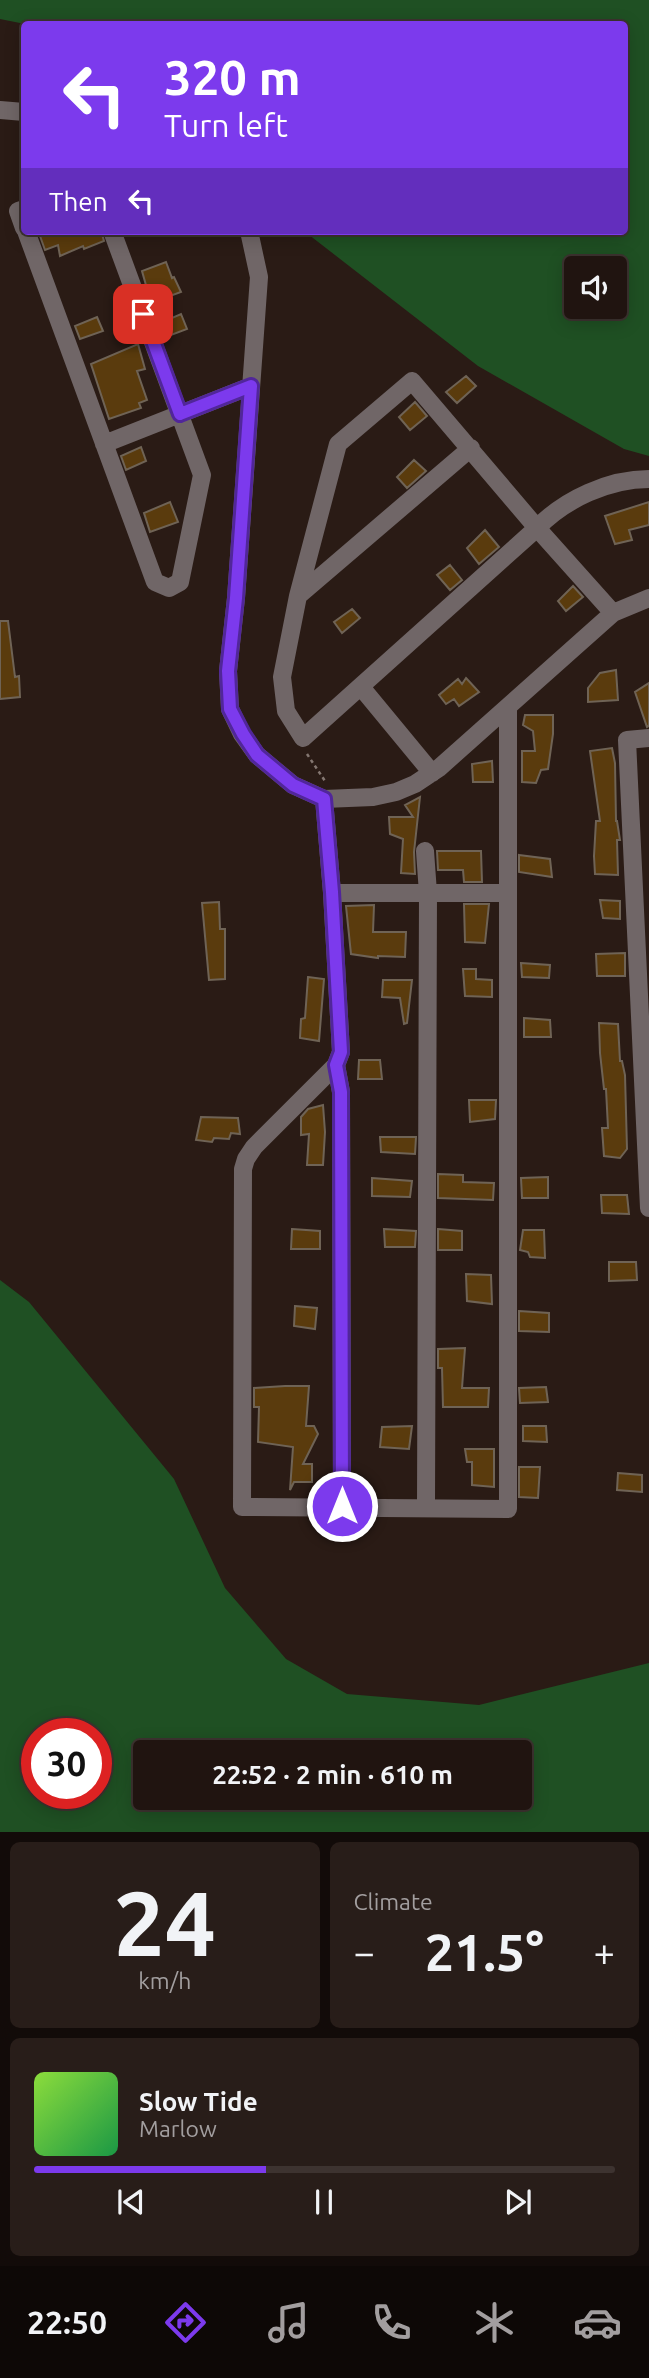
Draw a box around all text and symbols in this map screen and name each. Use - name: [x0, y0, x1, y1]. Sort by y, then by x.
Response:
- icon: left: [49, 49, 140, 140]
- text: 320 m: [164, 49, 301, 104]
- text: Turn left: [164, 107, 288, 143]
- icon: left: [122, 182, 160, 220]
- text: Then: [49, 187, 108, 216]
- map controls: [564, 256, 627, 319]
- button: sound: [564, 256, 627, 319]
- pin: [113, 284, 173, 344]
- icon: arrive: [124, 295, 162, 333]
- position arrow: [305, 1469, 379, 1543]
- speed limit sign: 30: [21, 1718, 112, 1809]
- text: 22:52 · 2 min · 610 m: [212, 1760, 453, 1789]
- text: 24: [113, 1871, 216, 1973]
- text: Climate: [354, 1889, 433, 1914]
- text: 21.5°: [425, 1923, 544, 1981]
- text: −: [354, 1931, 375, 1973]
- text: +: [594, 1931, 615, 1973]
- text: km/h: [138, 1968, 191, 1993]
- text: Slow Tide: [139, 2087, 258, 2116]
- text: Marlow: [139, 2116, 217, 2141]
- icon: previous: [112, 2183, 150, 2221]
- icon: pause: [305, 2183, 343, 2221]
- icon: next: [499, 2183, 537, 2221]
- icon: directions: [161, 2298, 210, 2347]
- icon: music: [264, 2298, 313, 2347]
- icon: phone: [367, 2298, 416, 2347]
- icon: climate: [470, 2298, 519, 2347]
- icon: car: [573, 2298, 622, 2347]
- text: 22:50: [27, 2304, 107, 2340]

